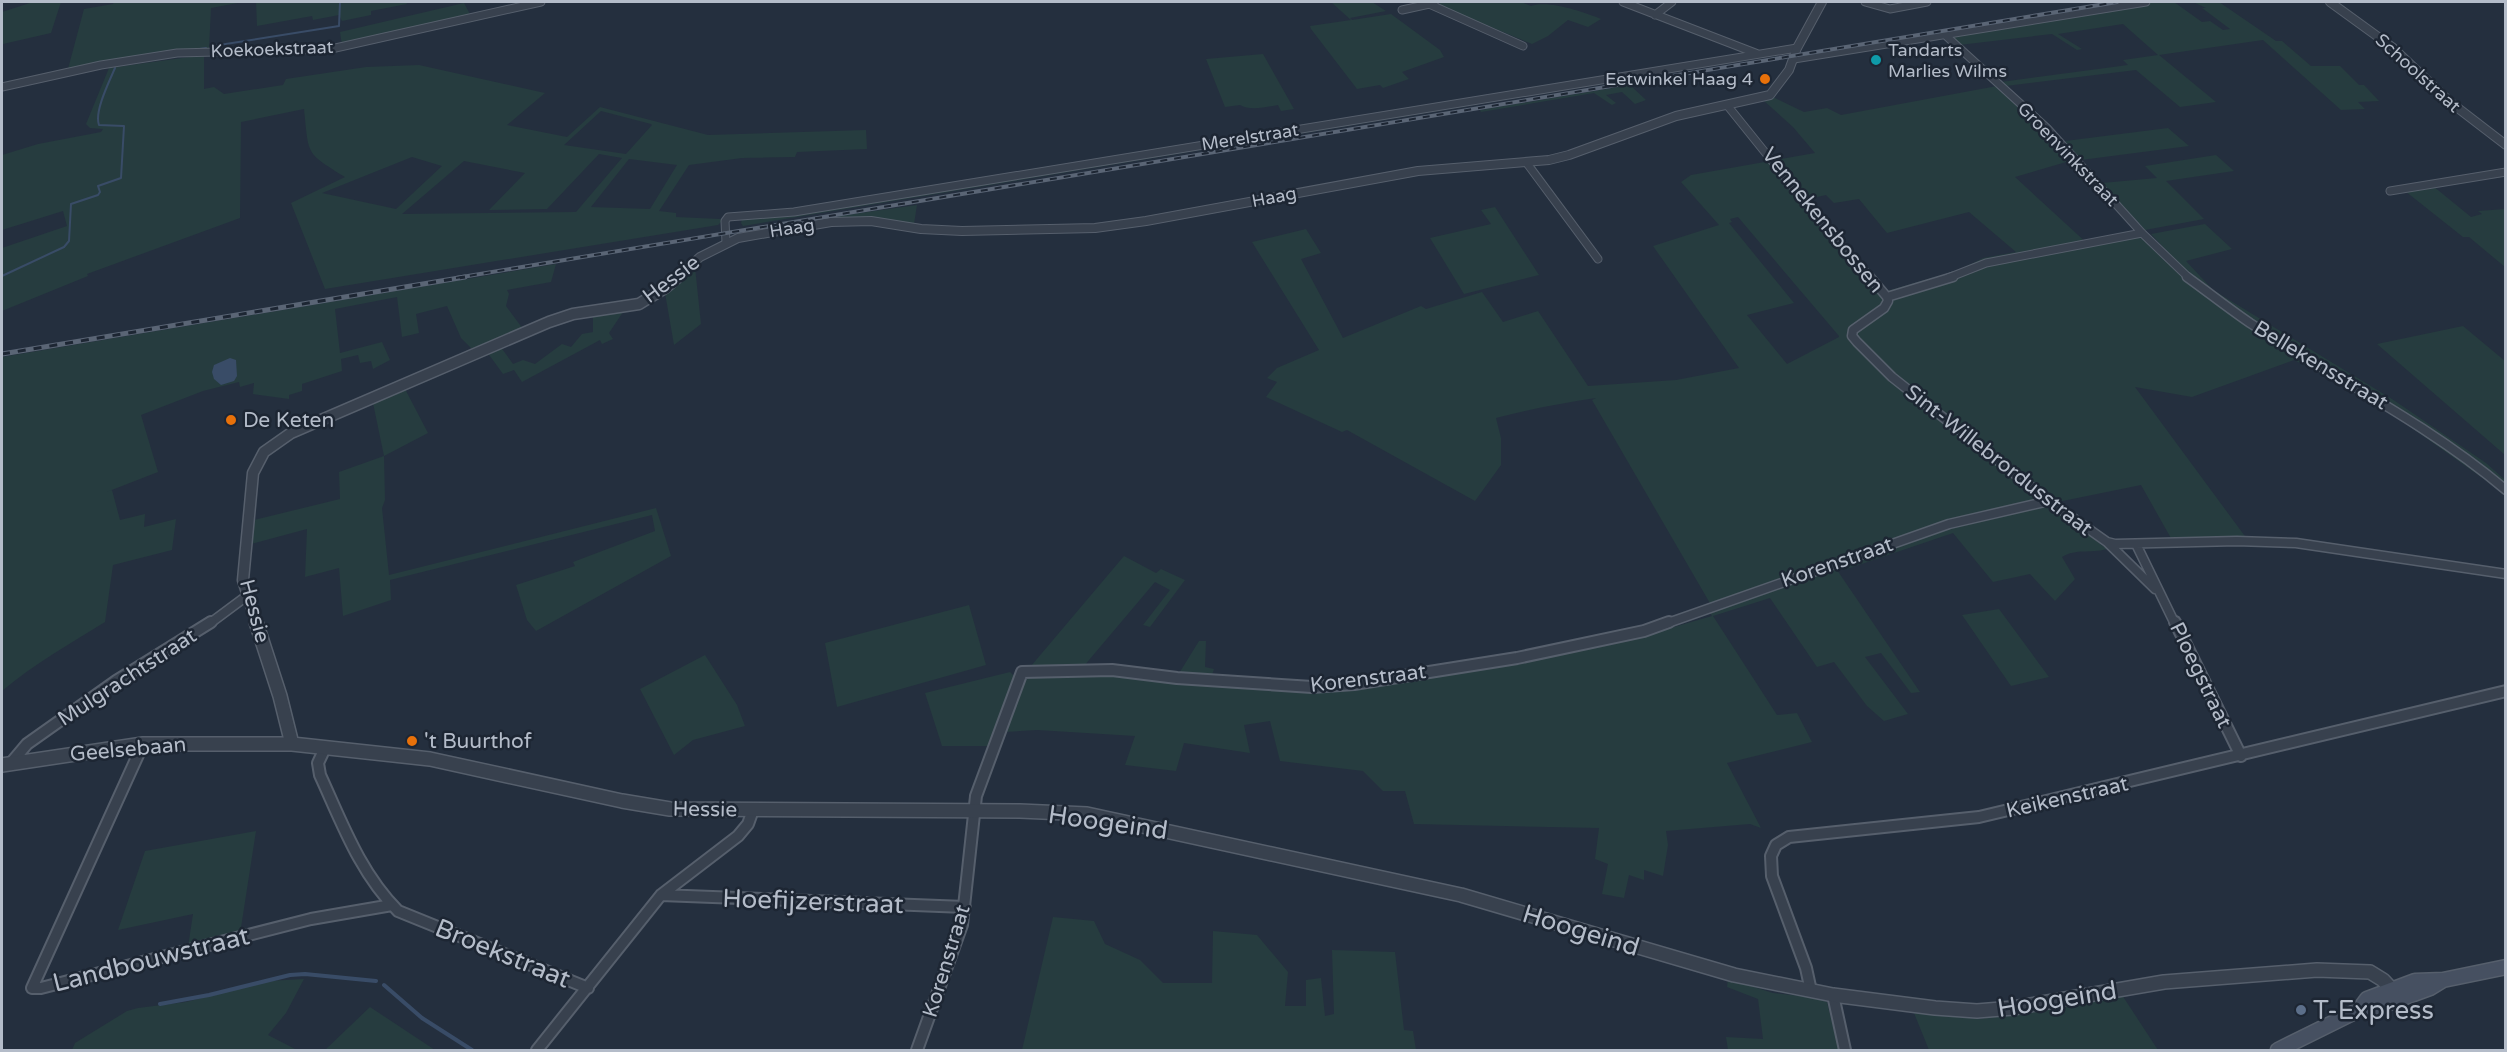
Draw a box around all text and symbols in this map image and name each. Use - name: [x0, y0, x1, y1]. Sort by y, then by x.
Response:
- street label: Schoolstraat: [2371, 29, 2465, 117]
- street label: Koekoekstraat: [210, 36, 334, 62]
- place label: Tandarts Marlies Wilms: [1888, 39, 2007, 82]
- marker: Tandarts Marlies Wilms: [1869, 53, 1883, 67]
- place label: Eetwinkel Haag 4: [1605, 68, 1753, 90]
- marker: Eetwinkel Haag 4: [1758, 72, 1772, 86]
- street label: Groenvinkstraat: [2013, 97, 2123, 211]
- street label: Merelstraat: [1200, 118, 1300, 156]
- street label: Vennekensbossen: [1756, 143, 1889, 298]
- street label: Haag: [1250, 182, 1298, 212]
- street label: Haag: [768, 214, 816, 242]
- street label: Hessie: [638, 250, 705, 309]
- street label: Bellekensstraat: [2249, 316, 2392, 415]
- street label: Sint-Willebrordusstraat: [1900, 380, 2097, 541]
- place label: De Keten: [243, 408, 334, 433]
- marker: De Keten: [224, 413, 238, 427]
- street label: Korenstraat: [1778, 532, 1896, 593]
- street label: Hessie: [234, 577, 275, 646]
- street label: Ploegstraat: [2164, 618, 2237, 732]
- street label: Mulgrachtstraat: [53, 623, 201, 732]
- street label: Korenstraat: [1309, 659, 1427, 698]
- place label: 't Buurthof: [424, 729, 532, 754]
- street label: Geelsebaan: [69, 732, 187, 767]
- marker: 't Buurthof: [405, 734, 419, 748]
- street label: Keikenstraat: [2004, 771, 2131, 824]
- street label: Hessie: [672, 796, 738, 823]
- street label: Hoogeind: [1046, 799, 1170, 846]
- street label: Hoefijzerstraat: [722, 883, 904, 920]
- street label: Hoogeind: [1519, 898, 1643, 963]
- street label: Korenstraat: [917, 902, 975, 1021]
- street label: Broekstraat: [431, 912, 575, 995]
- street label: Landbouwstraat: [50, 920, 253, 999]
- street label: Hoogeind: [1995, 975, 2119, 1024]
- place label: T-Express: [2313, 995, 2434, 1026]
- marker: T-Express: [2294, 1003, 2308, 1017]

